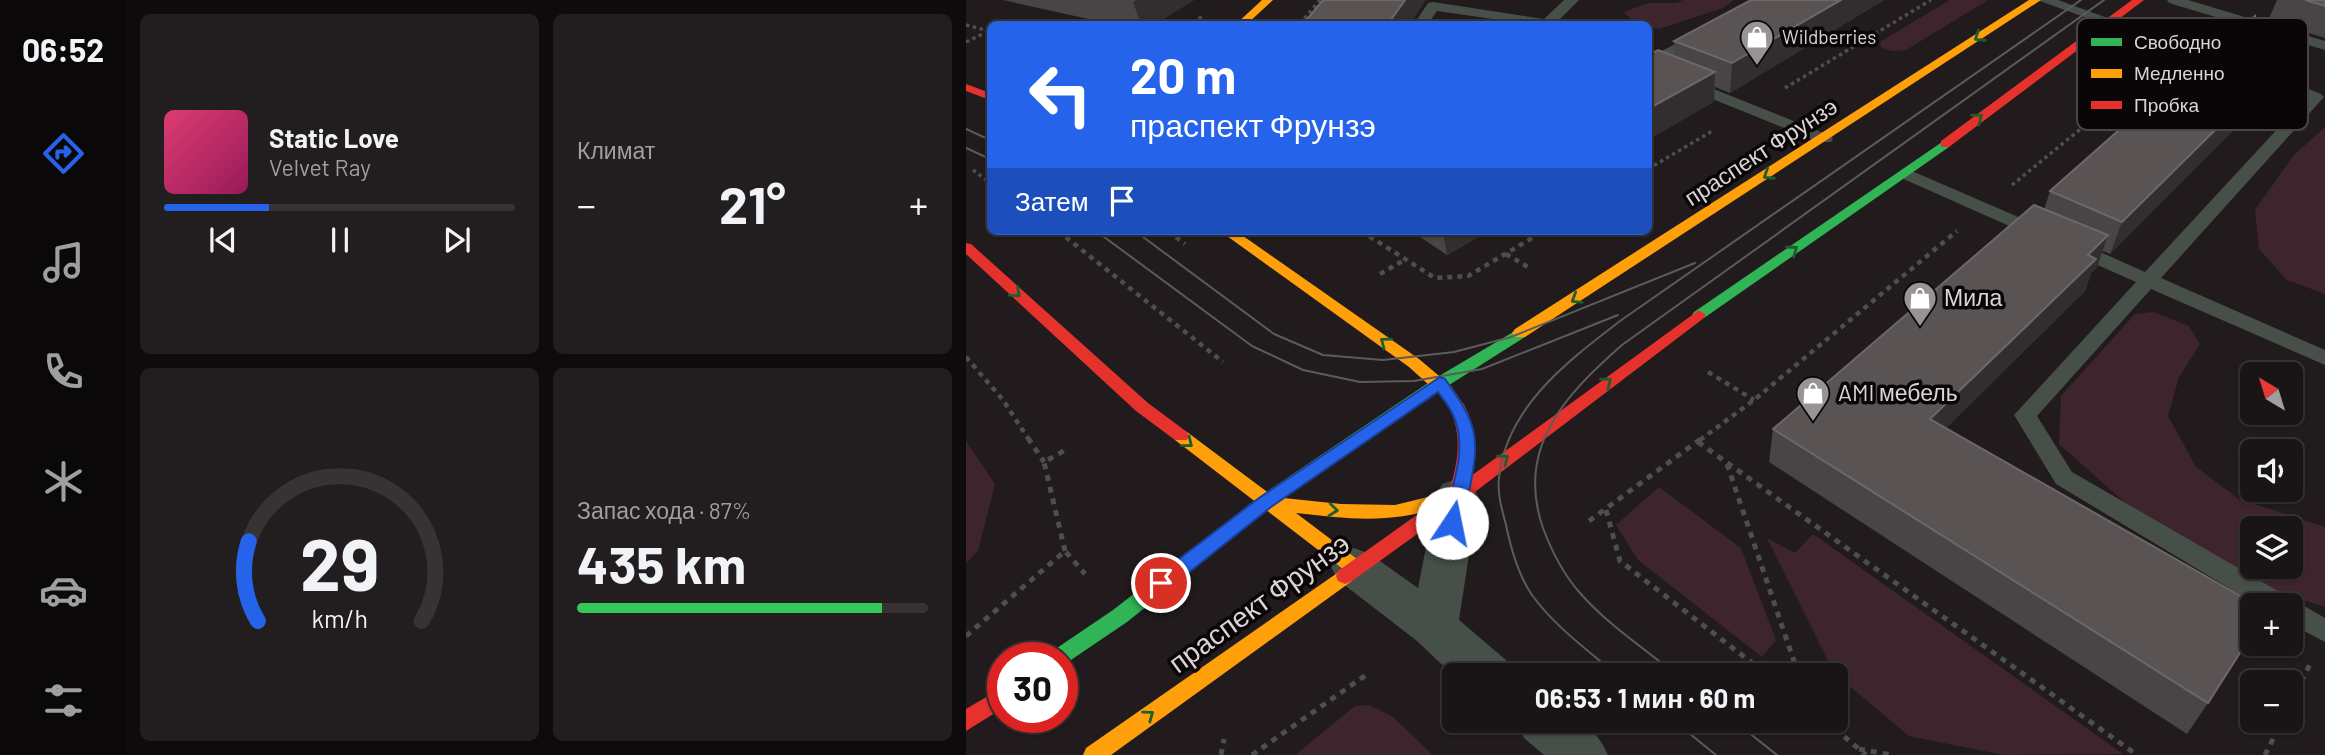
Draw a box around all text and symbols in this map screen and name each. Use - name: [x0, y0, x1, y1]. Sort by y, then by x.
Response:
- shop icon: Wildberries: [1738, 18, 1776, 67]
- legend: [2077, 18, 2308, 130]
- place label: Wildberries: [1782, 25, 1876, 48]
- one-way arrow: [1974, 29, 1987, 42]
- text: 06:52: [22, 30, 104, 68]
- text: Свободно: [2134, 30, 2221, 53]
- text: 20 m: [1130, 45, 1236, 104]
- icon: left: [1015, 49, 1106, 140]
- text: Медленно: [2134, 61, 2224, 84]
- street label: праспект Фрунзэ: [1679, 91, 1842, 211]
- text: Пробка: [2134, 93, 2199, 116]
- text: праспект Фрунзэ: [1130, 105, 1376, 143]
- one-way arrow: [1970, 114, 1983, 127]
- text: Static Love: [269, 122, 399, 153]
- icon: directions: [39, 129, 88, 178]
- text: Климат: [577, 136, 655, 164]
- text: Velvet Ray: [269, 153, 371, 181]
- one-way arrow: [1762, 167, 1775, 180]
- text: 21°: [719, 172, 786, 234]
- text: −: [577, 181, 596, 227]
- text: +: [909, 181, 928, 227]
- icon: arrive: [1103, 182, 1141, 220]
- text: Затем: [1015, 185, 1089, 216]
- icon: previous: [204, 221, 242, 259]
- icon: pause: [321, 221, 359, 259]
- icon: next: [438, 221, 476, 259]
- icon: music: [39, 238, 88, 287]
- one-way arrow: [1785, 246, 1798, 258]
- shop icon: Мила: [1901, 279, 1939, 328]
- place label: Мила: [1944, 283, 2002, 311]
- one-way arrow: [1008, 285, 1021, 297]
- one-way arrow: [1571, 290, 1584, 303]
- one-way arrow: [1380, 338, 1393, 351]
- icon: phone: [39, 347, 88, 396]
- north arrow: [2240, 362, 2303, 425]
- map controls: [2240, 362, 2303, 733]
- shop icon: AMI мебель: [1794, 374, 1832, 423]
- one-way arrow: [1599, 377, 1612, 390]
- place label: AMI мебель: [1838, 378, 1958, 406]
- one-way arrow: [1180, 434, 1193, 447]
- button: sound: [2240, 439, 2303, 502]
- one-way arrow: [1496, 454, 1509, 467]
- icon: climate: [39, 457, 88, 506]
- position arrow: [1415, 486, 1489, 560]
- text: Запас хода · 87%: [577, 496, 751, 524]
- one-way arrow: [1327, 502, 1338, 517]
- button: layers: [2240, 516, 2303, 579]
- text: 29: [300, 518, 379, 606]
- street label: праспект Фрунзэ: [1161, 525, 1355, 679]
- text: 435 km: [577, 532, 746, 594]
- pin: [1131, 553, 1191, 613]
- icon: arrive: [1142, 564, 1180, 602]
- icon: car: [39, 566, 88, 615]
- button: +: [2240, 593, 2303, 656]
- text: km/h: [311, 602, 368, 632]
- speed limit sign: 30: [987, 642, 1078, 733]
- button: −: [2240, 670, 2303, 733]
- icon: filters: [39, 676, 88, 725]
- text: 06:53 · 1 мин · 60 m: [1535, 682, 1755, 713]
- one-way arrow: [1141, 711, 1154, 723]

